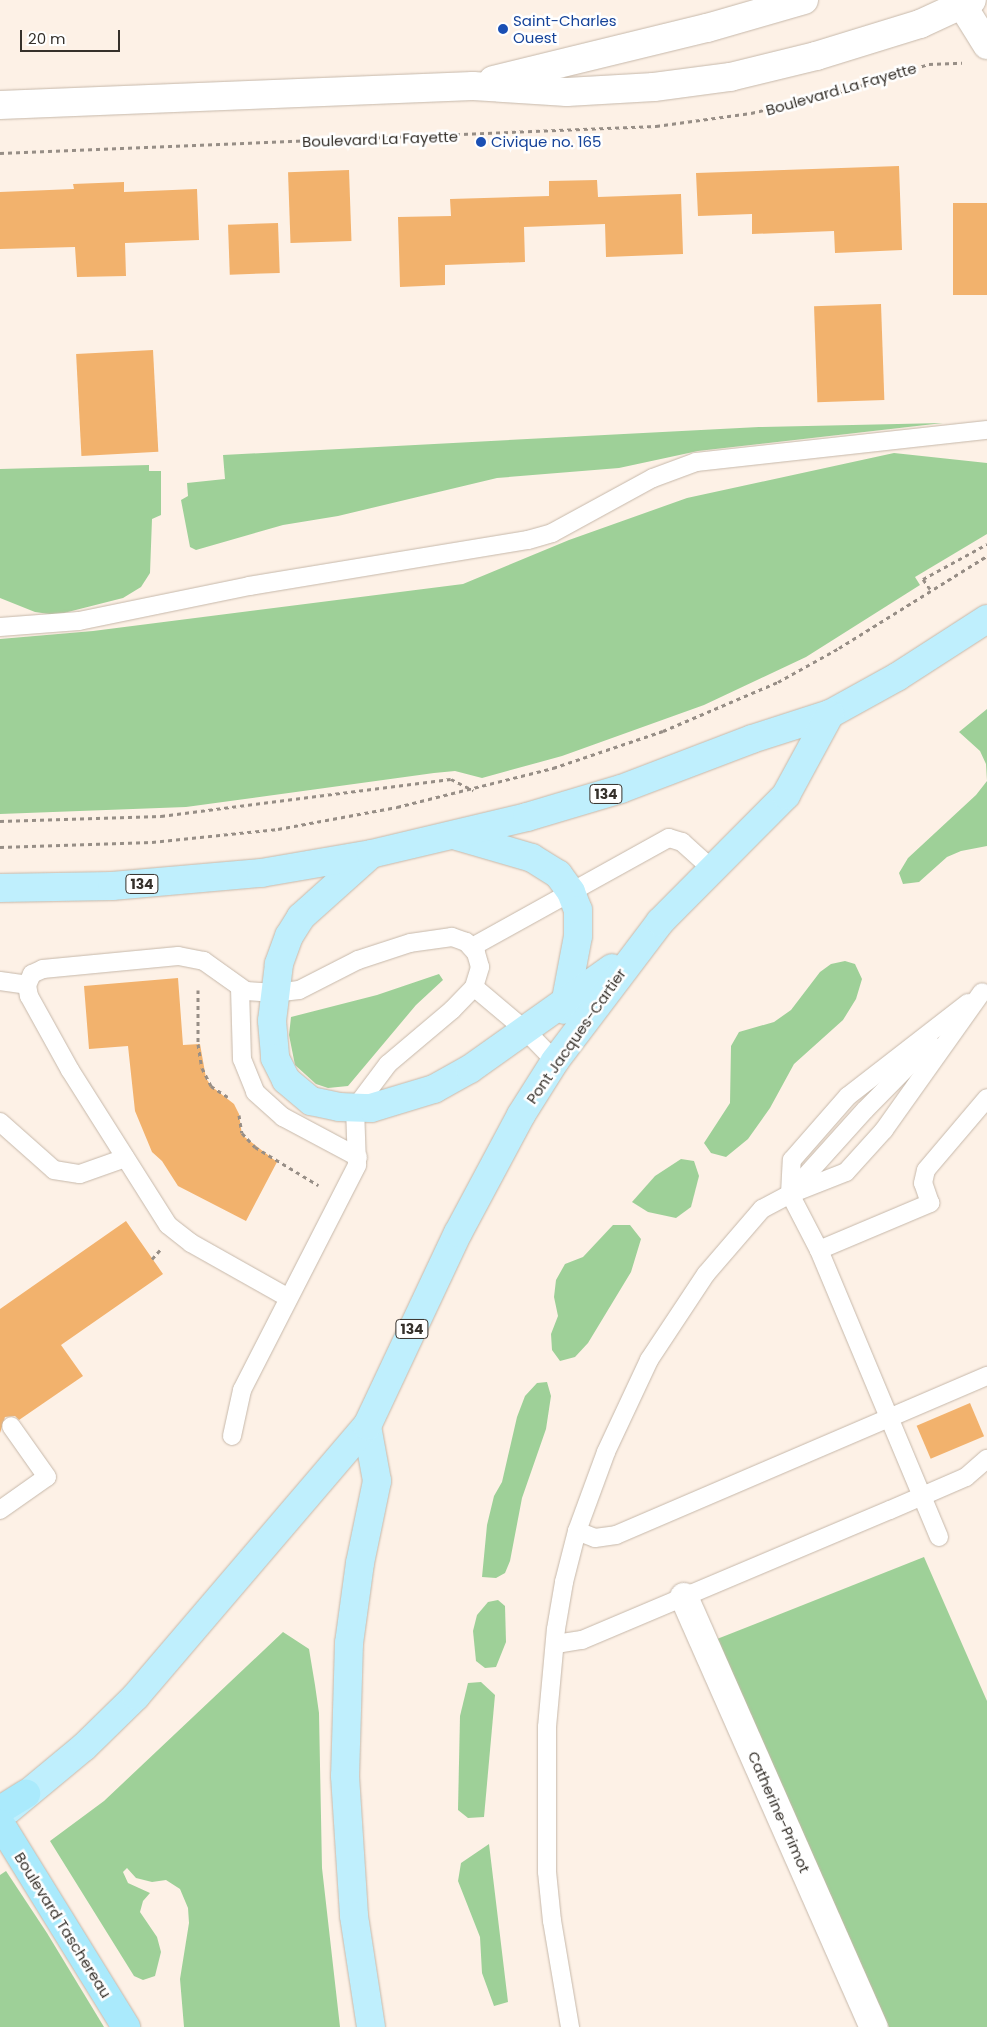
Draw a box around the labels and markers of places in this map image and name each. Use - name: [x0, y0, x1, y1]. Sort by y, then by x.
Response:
- place label: Saint-Charles Ouest: [513, 11, 617, 46]
- marker: Saint-Charles Ouest: [497, 23, 509, 35]
- place label: Civique no. 165: [491, 133, 602, 151]
- marker: Civique no. 165: [475, 136, 487, 148]

